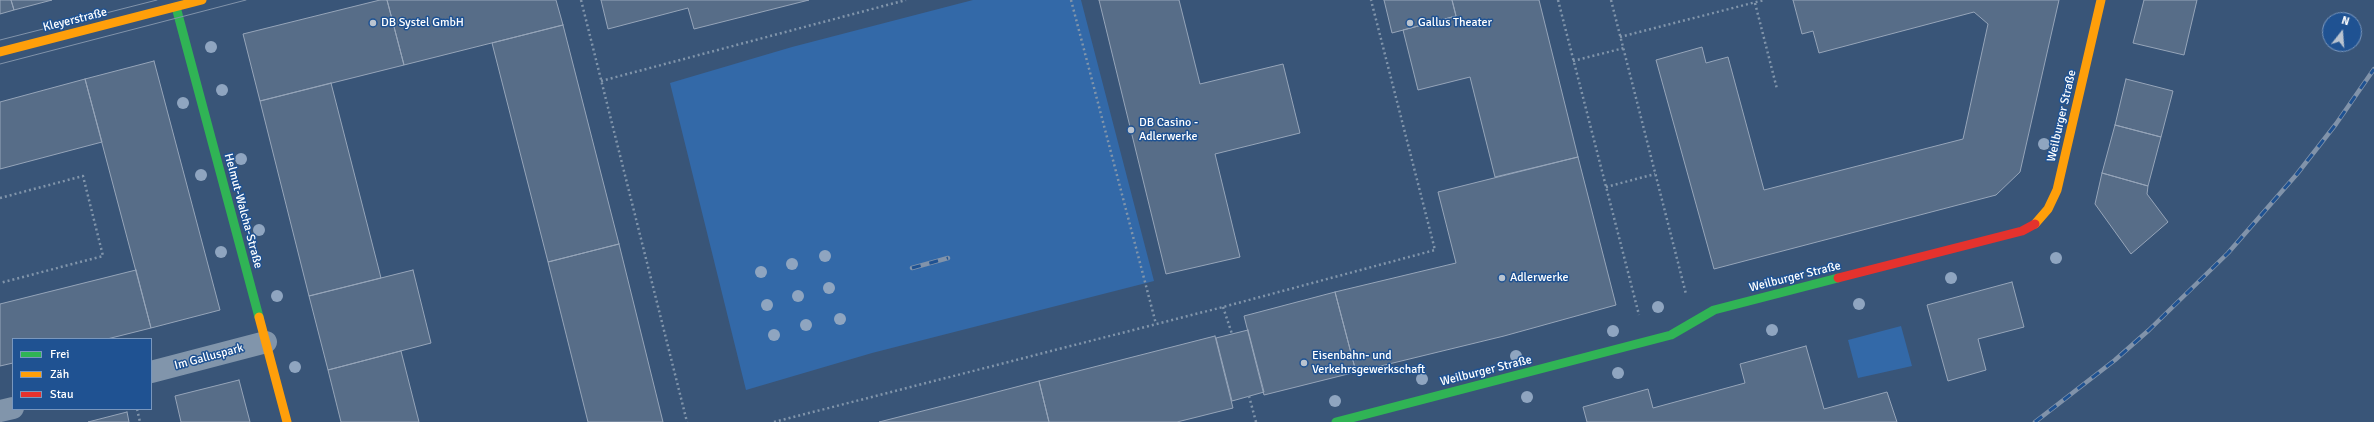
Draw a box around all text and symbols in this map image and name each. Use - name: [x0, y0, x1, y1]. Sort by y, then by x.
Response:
- street label: Kleyerstraße: [41, 5, 109, 35]
- north arrow: [2322, 12, 2362, 52]
- text: N: [2340, 14, 2351, 28]
- place label: DB Systel GmbH: [381, 16, 464, 30]
- place label: Gallus Theater: [1418, 16, 1492, 30]
- marker: DB Systel GmbH: [368, 18, 378, 28]
- marker: Gallus Theater: [1405, 18, 1415, 28]
- street label: Weilburger Straße: [2044, 69, 2080, 163]
- place label: DB Casino - Adlerwerke: [1139, 116, 1198, 144]
- marker: DB Casino - Adlerwerke: [1126, 125, 1136, 135]
- street label: Helmut-Walcha-Straße: [221, 152, 265, 270]
- street label: Weilburger Straße: [1748, 259, 1842, 295]
- place label: Adlerwerke: [1510, 271, 1568, 285]
- marker: Adlerwerke: [1497, 273, 1507, 283]
- legend: [12, 338, 152, 410]
- street label: Im Galluspark: [173, 341, 245, 373]
- text: Frei: [50, 347, 69, 362]
- place label: Eisenbahn- und Verkehrsgewerkschaft: [1312, 349, 1425, 377]
- street label: Weilburger Straße: [1439, 353, 1533, 389]
- marker: Eisenbahn- und Verkehrsgewerkschaft: [1299, 358, 1309, 368]
- text: Zäh: [50, 367, 69, 382]
- text: Stau: [50, 387, 74, 402]

